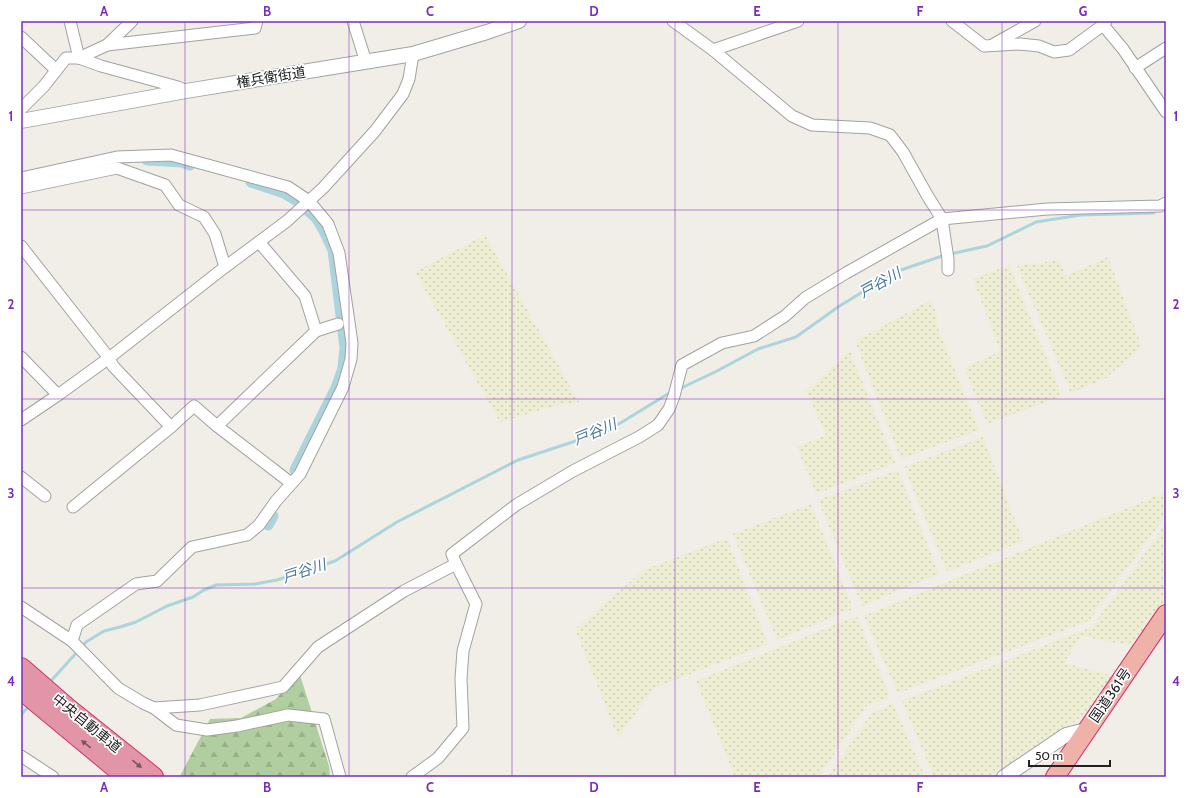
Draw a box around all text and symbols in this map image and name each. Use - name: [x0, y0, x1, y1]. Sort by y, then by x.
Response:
- text: A: [100, 3, 109, 19]
- text: B: [263, 3, 271, 19]
- text: C: [426, 3, 434, 19]
- text: D: [589, 3, 599, 19]
- text: E: [753, 3, 761, 19]
- text: F: [917, 3, 924, 19]
- text: G: [1079, 3, 1088, 19]
- street label: 権兵衛街道: [235, 63, 307, 91]
- text: 1: [9, 108, 13, 124]
- text: 1: [1174, 108, 1178, 124]
- water label: 戸谷川: [856, 263, 906, 302]
- text: 2: [8, 296, 15, 312]
- text: 2: [1173, 296, 1180, 312]
- water label: 戸谷川: [571, 414, 621, 449]
- text: 3: [7, 485, 15, 501]
- text: 3: [1172, 485, 1180, 501]
- water label: 戸谷川: [280, 555, 330, 587]
- street label: 国道361号: [1085, 664, 1135, 726]
- text: 4: [7, 673, 15, 689]
- text: 4: [1172, 673, 1180, 689]
- street label: 中央自動車道: [49, 690, 125, 756]
- one-way arrow: [81, 739, 91, 748]
- scale bar: [1029, 742, 1110, 768]
- text: 50 m: [1035, 748, 1063, 763]
- one-way arrow: [132, 760, 143, 769]
- text: A: [100, 779, 109, 795]
- text: B: [263, 779, 271, 795]
- text: C: [426, 779, 434, 795]
- text: D: [589, 779, 599, 795]
- text: E: [753, 779, 761, 795]
- text: F: [917, 779, 924, 795]
- text: G: [1079, 779, 1088, 795]

